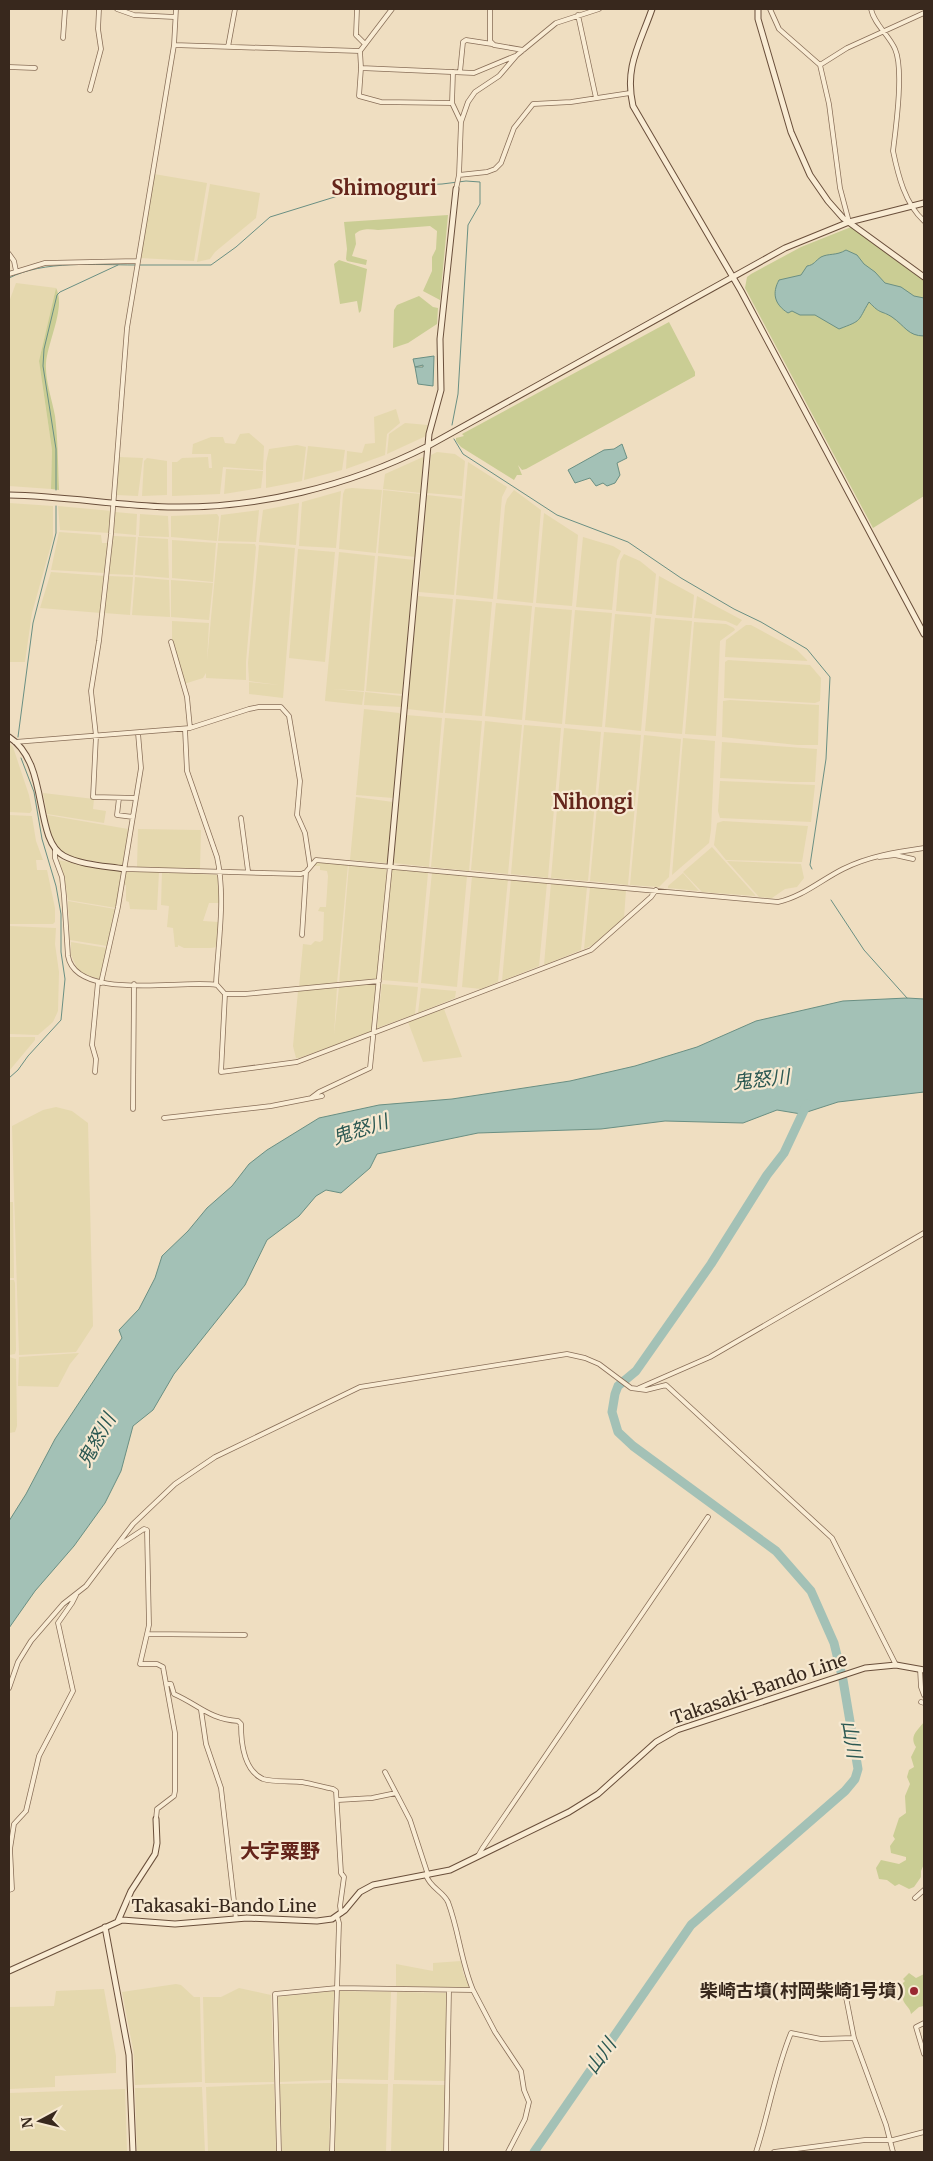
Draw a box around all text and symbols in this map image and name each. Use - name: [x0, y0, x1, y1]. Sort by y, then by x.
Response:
- district label: Shimoguri: [331, 175, 437, 200]
- district label: Nihongi: [553, 789, 633, 814]
- water label: 鬼怒川: [731, 1064, 793, 1094]
- water label: 鬼怒川: [329, 1108, 393, 1149]
- water label: 鬼怒川: [72, 1408, 121, 1471]
- street label: Takasaki-Bando Line: [668, 1648, 850, 1729]
- water label: 山川: [837, 1718, 867, 1762]
- district label: 大字粟野: [240, 1838, 320, 1863]
- street label: Takasaki-Bando Line: [132, 1894, 316, 1917]
- place label: 柴崎古墳(村岡柴崎1号墳): [700, 1979, 904, 2002]
- marker: 柴崎古墳(村岡柴崎1号墳): [908, 1985, 920, 1997]
- water label: 山川: [579, 2032, 622, 2078]
- north arrow: [15, 2096, 65, 2146]
- text: N: [17, 2116, 37, 2129]

